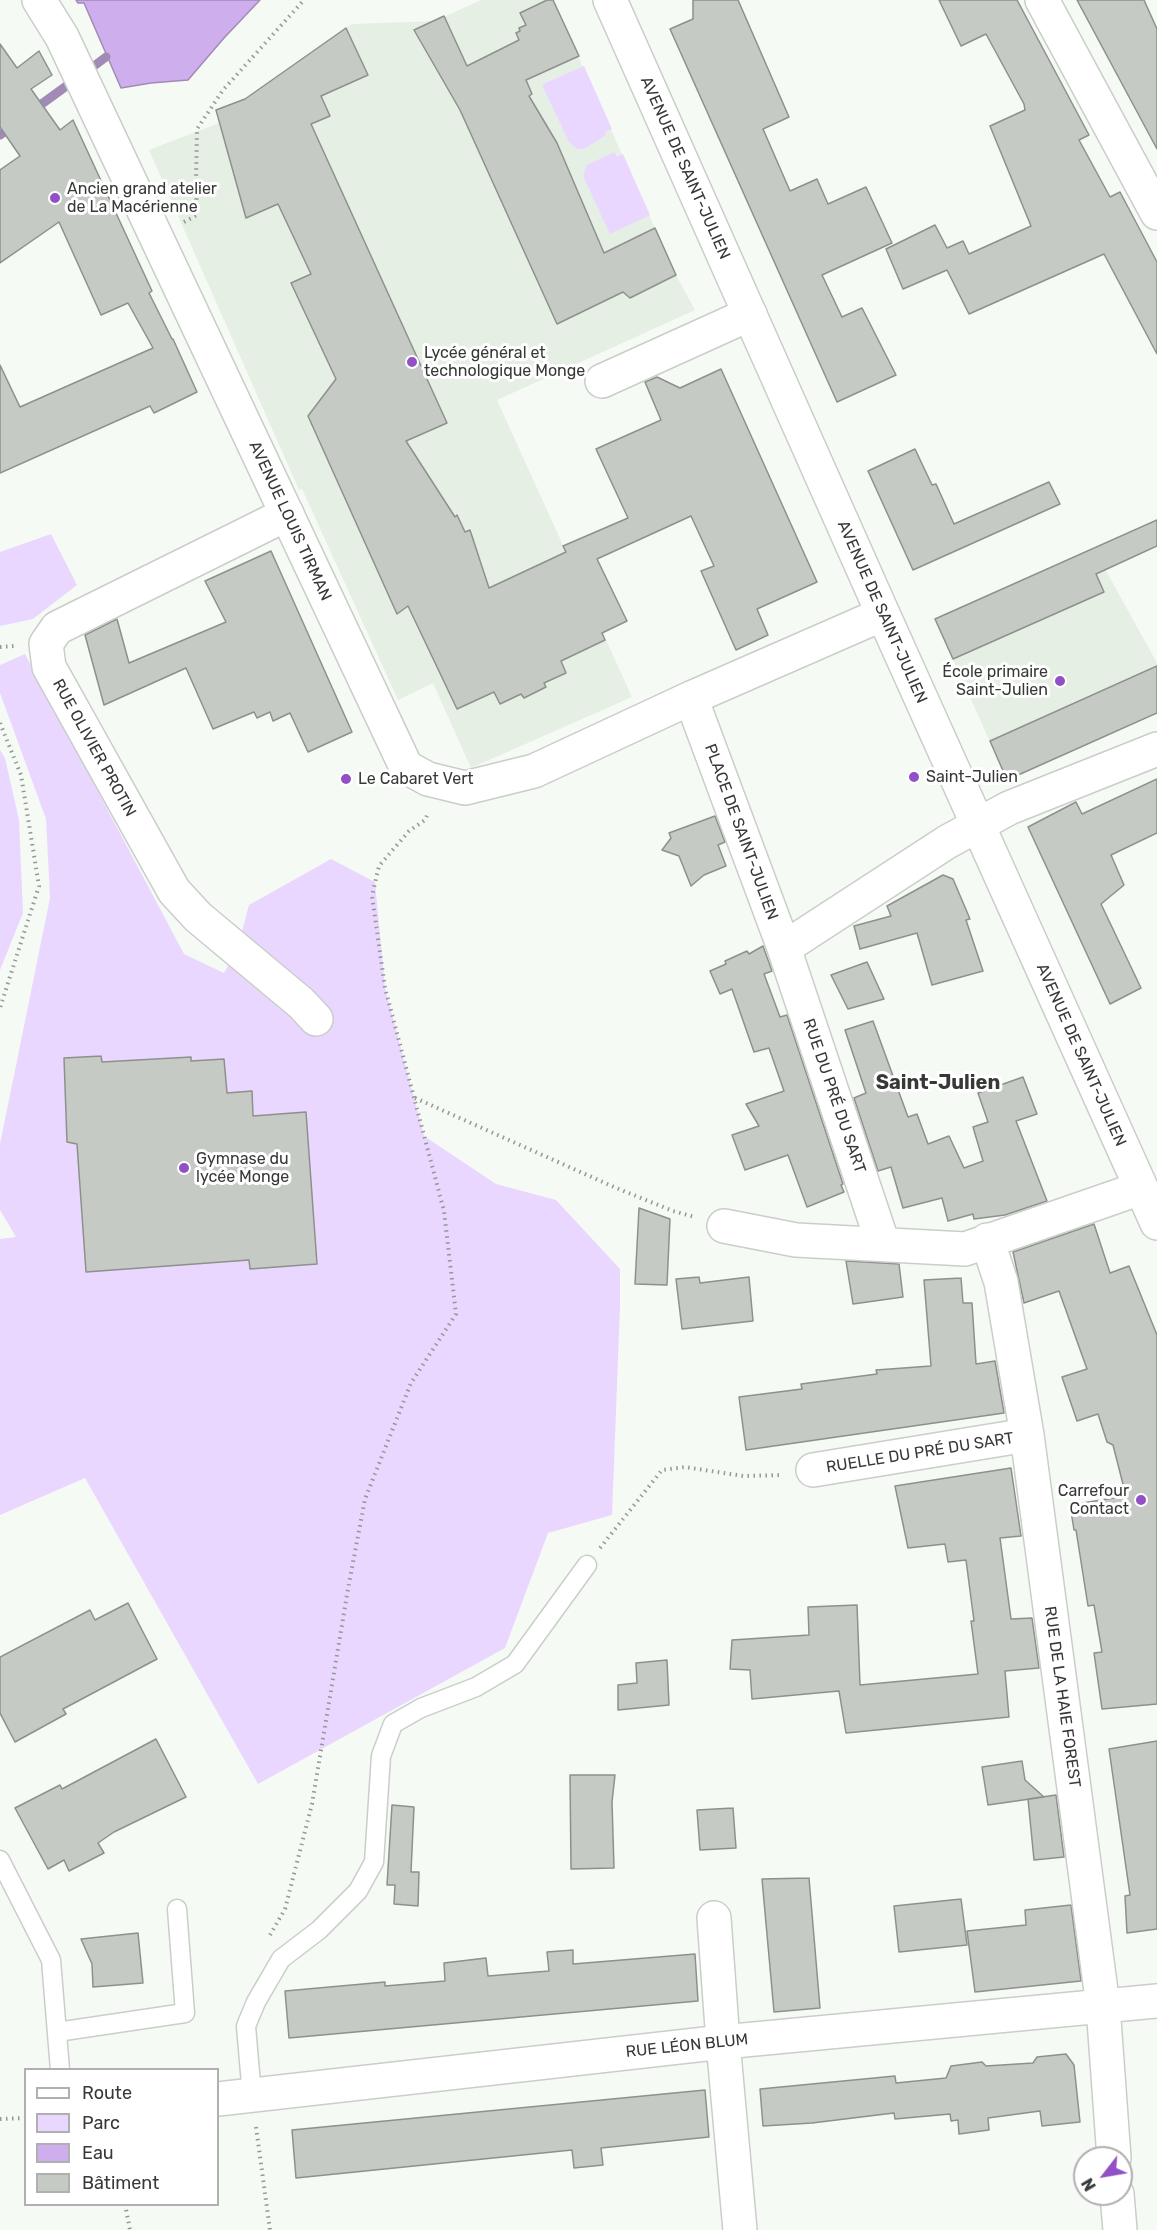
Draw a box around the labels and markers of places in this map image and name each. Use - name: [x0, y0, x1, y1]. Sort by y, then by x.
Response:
- place label: Ancien grand atelier de La Macérienne: [67, 179, 217, 217]
- marker: Ancien grand atelier de La Macérienne: [48, 191, 62, 205]
- place label: Lycée général et technologique Monge: [424, 343, 585, 381]
- marker: Lycée général et technologique Monge: [405, 355, 419, 369]
- place label: École primaire Saint-Julien: [942, 662, 1048, 700]
- marker: École primaire Saint-Julien: [1053, 674, 1067, 688]
- place label: Saint-Julien: [926, 767, 1018, 787]
- place label: Le Cabaret Vert: [358, 769, 474, 789]
- marker: Saint-Julien: [907, 770, 921, 784]
- marker: Le Cabaret Vert: [339, 772, 353, 786]
- place label: Gymnase du lycée Monge: [196, 1149, 289, 1187]
- marker: Gymnase du lycée Monge: [177, 1161, 191, 1175]
- place label: Carrefour Contact: [1058, 1481, 1129, 1519]
- marker: Carrefour Contact: [1134, 1493, 1148, 1507]

